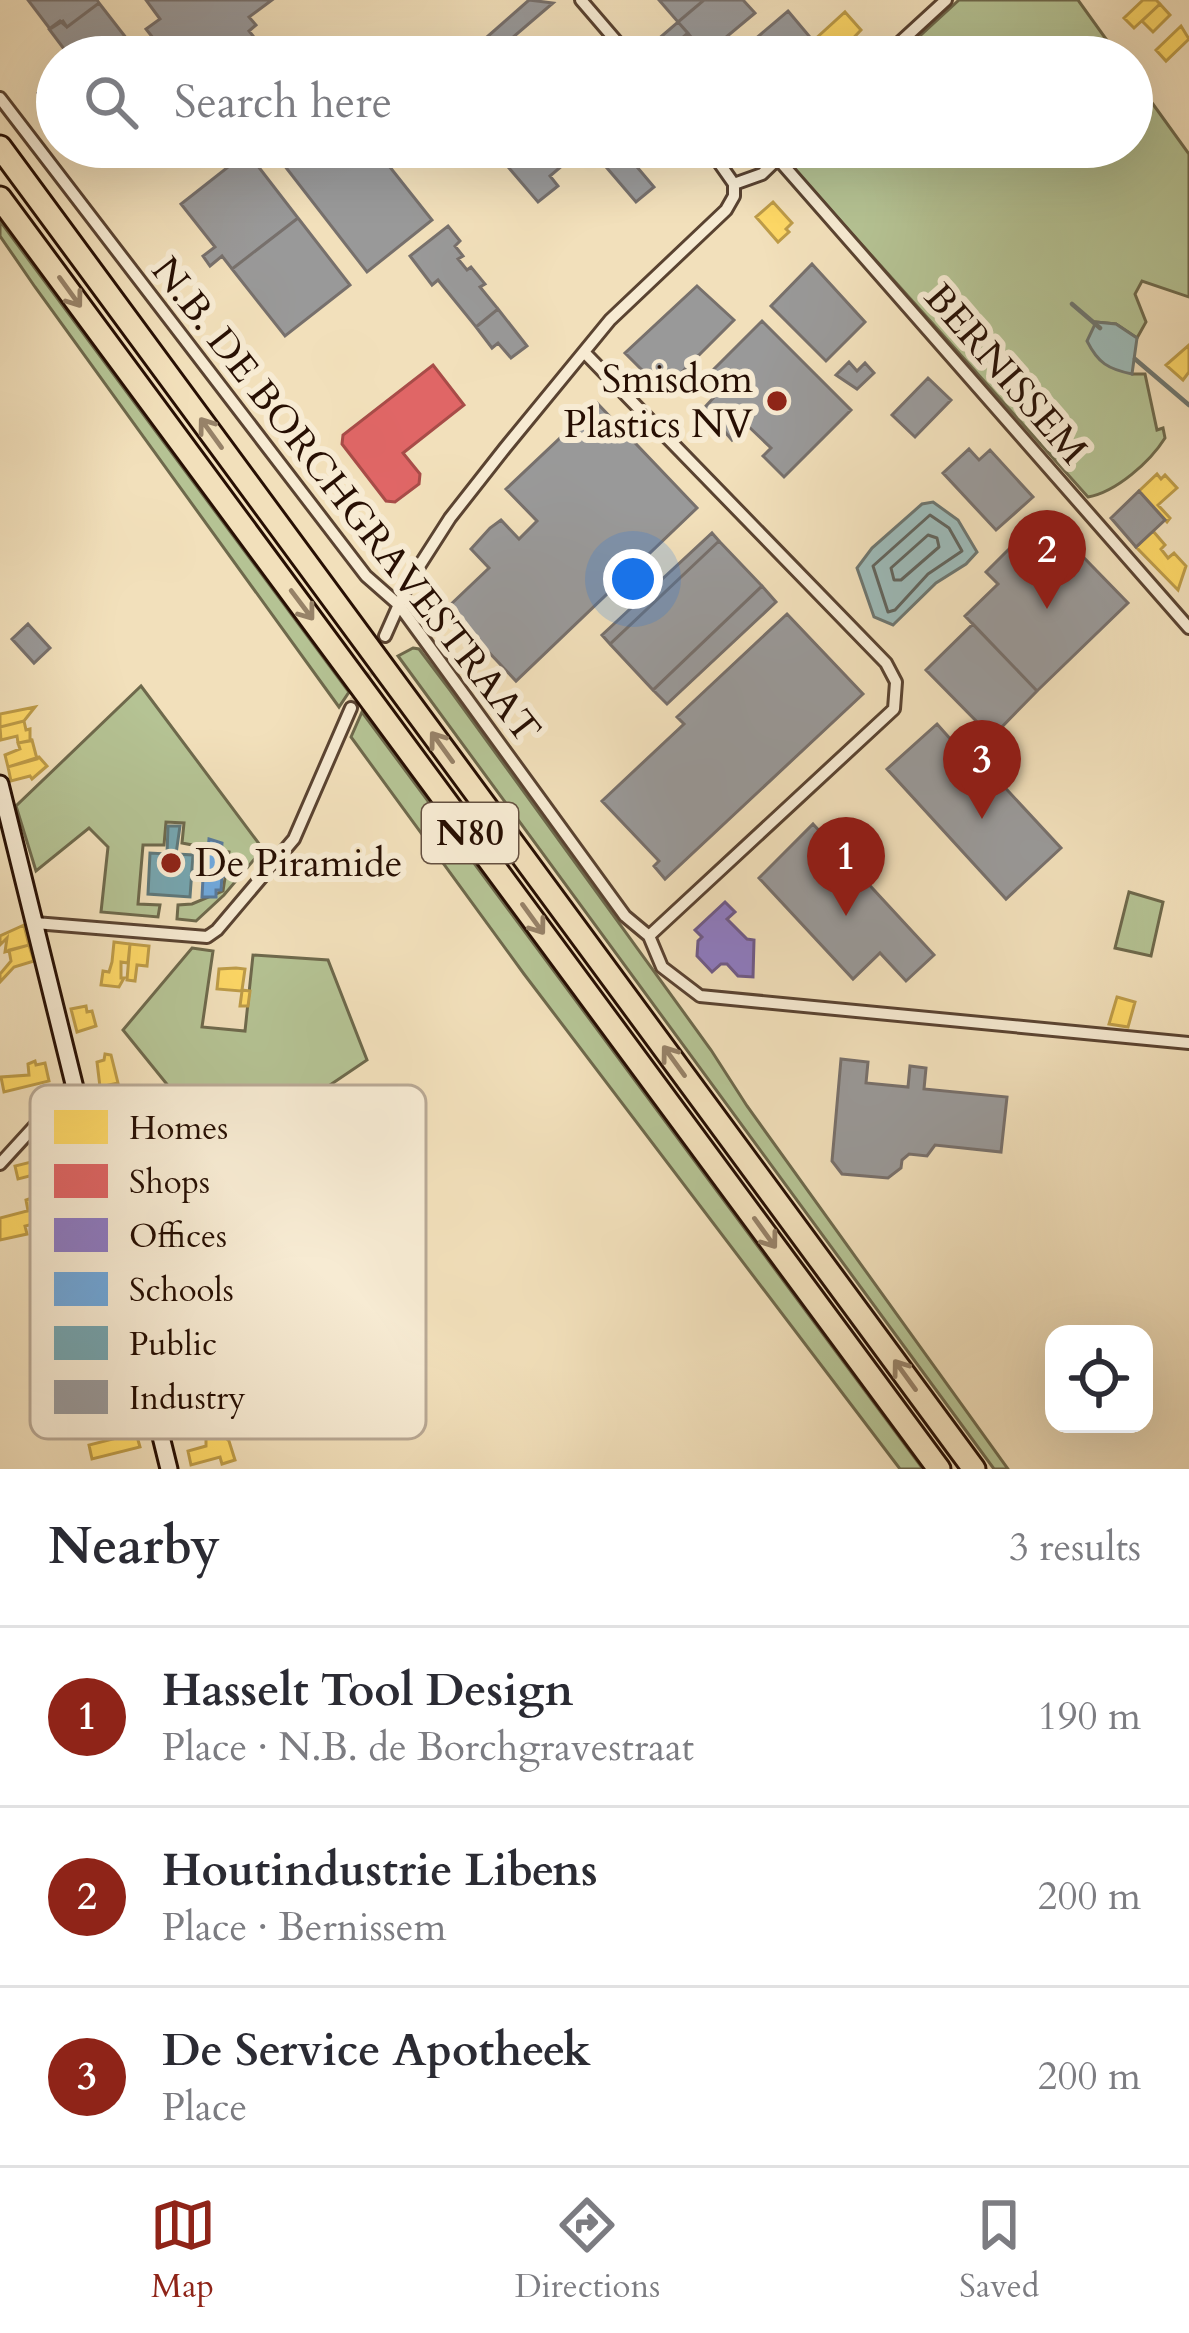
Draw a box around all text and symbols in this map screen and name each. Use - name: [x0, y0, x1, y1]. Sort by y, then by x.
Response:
- search box: [36, 36, 1153, 168]
- icon: search: [78, 69, 144, 135]
- text: Search here: [174, 72, 392, 133]
- street label: N.B. DE BORCHGRAVESTRAAT: [139, 246, 553, 754]
- street label: BERNISSEM: [913, 272, 1099, 476]
- one-way arrow: [56, 275, 82, 308]
- place label: Smisdom Plastics NV: [564, 353, 753, 451]
- marker: Smisdom Plastics NV: [764, 388, 790, 414]
- one-way arrow: [199, 417, 225, 450]
- pin: 2: [1008, 510, 1086, 609]
- your location: [603, 549, 663, 609]
- one-way arrow: [288, 588, 314, 621]
- pin: 3: [943, 720, 1021, 819]
- one-way arrow: [430, 731, 456, 764]
- road number: N80: [422, 803, 518, 863]
- pin: 1: [807, 817, 885, 916]
- place label: De Piramide: [195, 837, 402, 890]
- marker: De Piramide: [158, 850, 184, 876]
- one-way arrow: [520, 902, 546, 935]
- one-way arrow: [661, 1045, 687, 1078]
- legend: [30, 1085, 426, 1439]
- text: Homes: [129, 1106, 228, 1151]
- text: Shops: [129, 1160, 210, 1205]
- text: Offices: [129, 1214, 227, 1259]
- one-way arrow: [751, 1216, 777, 1249]
- text: Schools: [129, 1268, 234, 1313]
- text: Public: [129, 1322, 217, 1367]
- map controls: [1045, 1325, 1153, 1433]
- button: locate: [1045, 1325, 1153, 1433]
- one-way arrow: [893, 1359, 918, 1392]
- text: Industry: [129, 1376, 246, 1421]
- text: Nearby: [48, 1512, 220, 1582]
- text: 3 results: [1009, 1521, 1141, 1574]
- text: Hasselt Tool Design: [162, 1660, 573, 1721]
- text: 1: [77, 1690, 97, 1743]
- text: 190 m: [1038, 1690, 1141, 1743]
- text: Place · N.B. de Borchgravestraat: [162, 1721, 694, 1774]
- text: Houtindustrie Libens: [162, 1840, 598, 1901]
- text: 2: [77, 1870, 97, 1923]
- text: 200 m: [1038, 1870, 1141, 1923]
- text: Place · Bernissem: [162, 1901, 447, 1954]
- text: De Service Apotheek: [162, 2020, 591, 2081]
- text: 3: [77, 2050, 97, 2103]
- text: 200 m: [1038, 2050, 1141, 2103]
- text: Place: [162, 2081, 247, 2134]
- tab: Map: [150, 2192, 216, 2309]
- tab: Directions: [515, 2192, 660, 2309]
- tab: Saved: [959, 2192, 1039, 2309]

